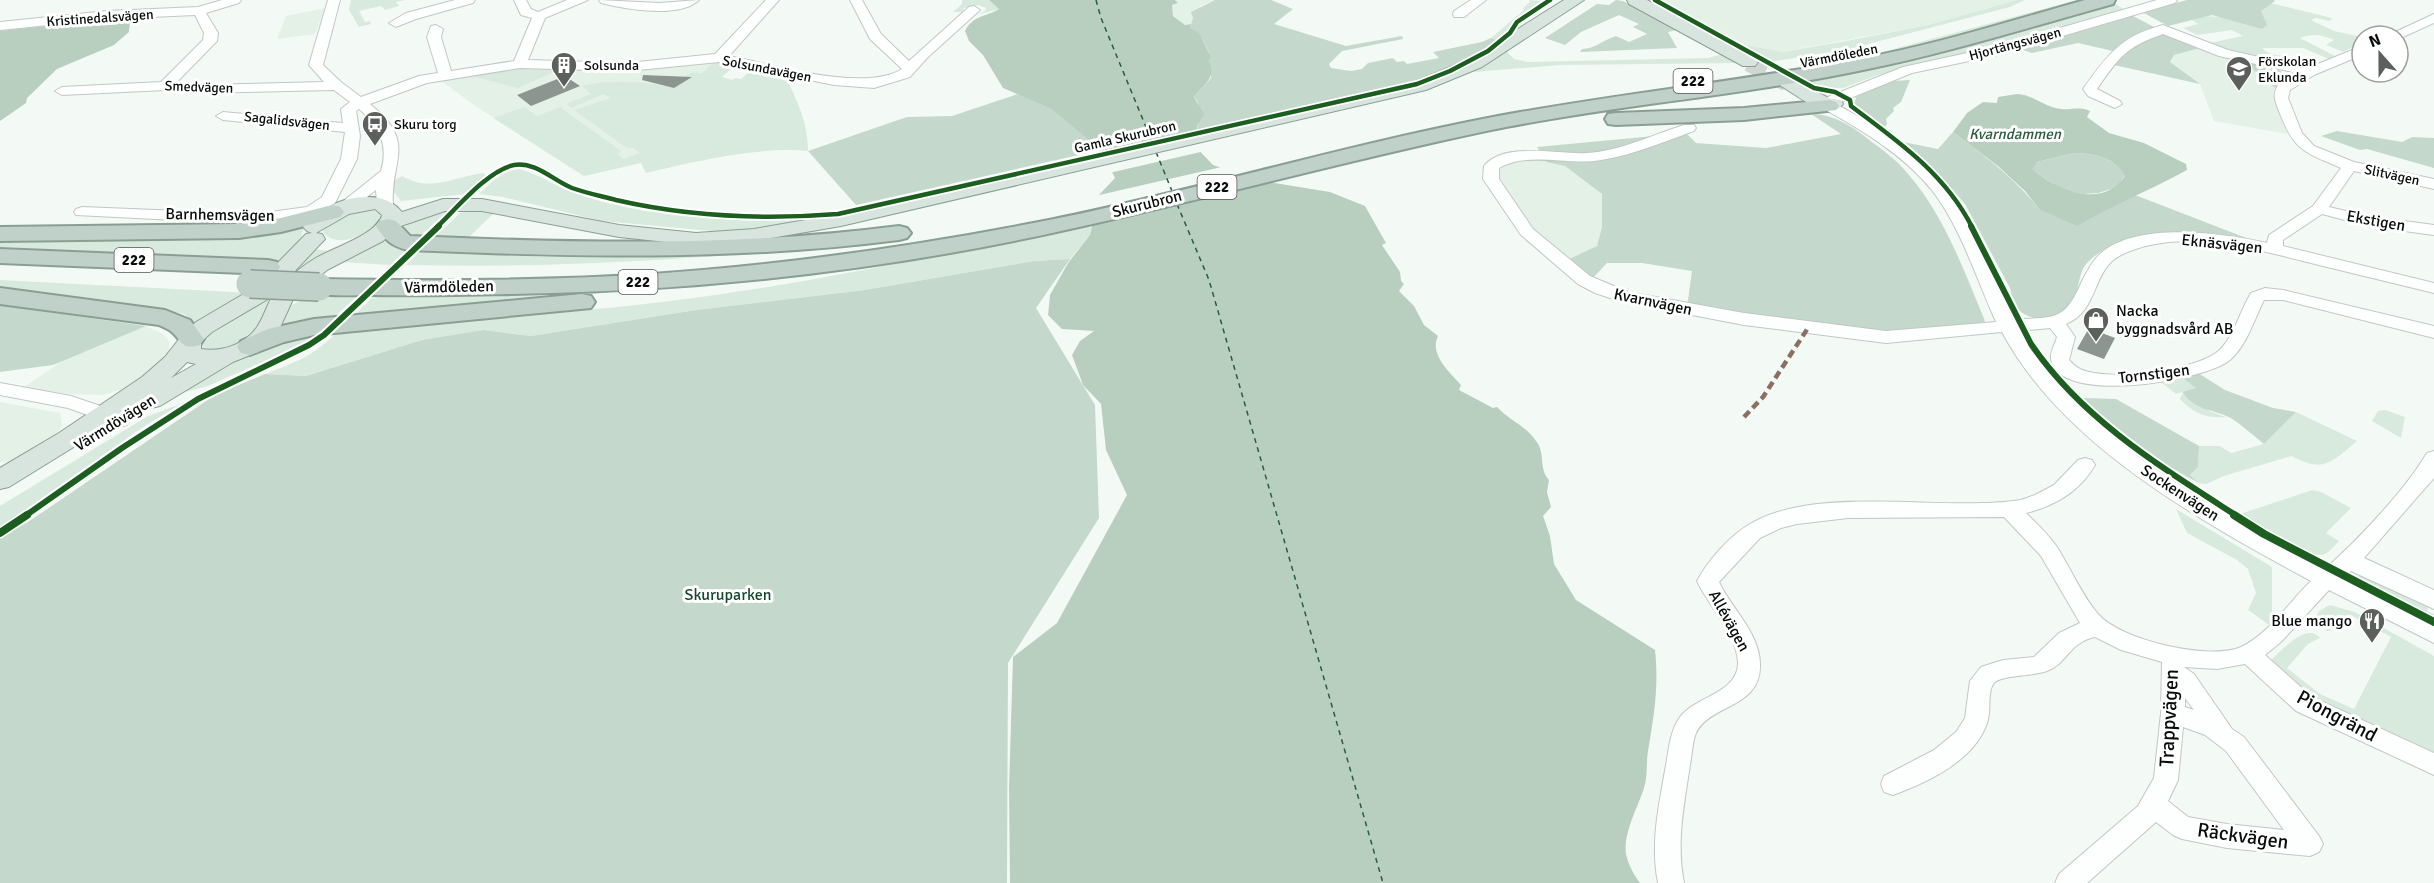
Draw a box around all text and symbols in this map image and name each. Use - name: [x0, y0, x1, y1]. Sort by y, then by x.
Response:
- street label: Kristinedalsvägen: [46, 6, 154, 30]
- street label: Hjortängsvägen: [1967, 24, 2063, 64]
- north arrow: [2350, 24, 2410, 84]
- text: N: [2366, 30, 2384, 52]
- street label: Värmdöleden: [1799, 40, 1879, 72]
- building icon: Solsunda: [549, 50, 579, 88]
- street label: Solsundavägen: [721, 52, 813, 86]
- place label: Förskolan Eklunda: [2258, 53, 2316, 86]
- school or university icon: Förskolan Eklunda: [2224, 54, 2254, 92]
- place label: Solsunda: [584, 57, 639, 74]
- road number: 222: [1674, 69, 1712, 93]
- street label: Smedvägen: [164, 77, 234, 97]
- street label: Sagalidsvägen: [243, 108, 331, 134]
- bus stop icon: Skuru torg: [360, 109, 390, 147]
- place label: Skuru torg: [394, 116, 457, 133]
- street label: Gamla Skurubron: [1073, 117, 1177, 157]
- water label: Kvarndammen: [1969, 125, 2062, 143]
- street label: Slitvägen: [2363, 161, 2421, 189]
- road number: 222: [1198, 175, 1236, 199]
- street label: Skurubron: [1110, 186, 1184, 222]
- street label: Barnhemsvägen: [165, 204, 275, 226]
- street label: Ekstigen: [2345, 206, 2407, 236]
- street label: Eknäsvägen: [2180, 230, 2264, 258]
- road number: 222: [114, 248, 154, 272]
- road number: 222: [618, 270, 658, 294]
- street label: Värmdöleden: [404, 276, 494, 298]
- street label: Kvarnvägen: [1612, 284, 1694, 320]
- place label: Nacka byggnadsvård AB: [2116, 301, 2234, 339]
- shop icon: Nacka byggnadsvård AB: [2081, 305, 2111, 343]
- street label: Tornstigen: [2117, 360, 2191, 388]
- street label: Värmdövägen: [70, 390, 160, 456]
- street label: Sockenvägen: [2137, 460, 2223, 526]
- park label: Skuruparken: [685, 585, 771, 605]
- street label: Allévägen: [1704, 587, 1754, 655]
- restaurant icon: Blue mango: [2357, 606, 2387, 644]
- place label: Blue mango: [2271, 611, 2352, 631]
- street label: Trappvägen: [2154, 668, 2184, 768]
- street label: Piongränd: [2292, 684, 2382, 748]
- street label: Räckvägen: [2196, 817, 2290, 855]

